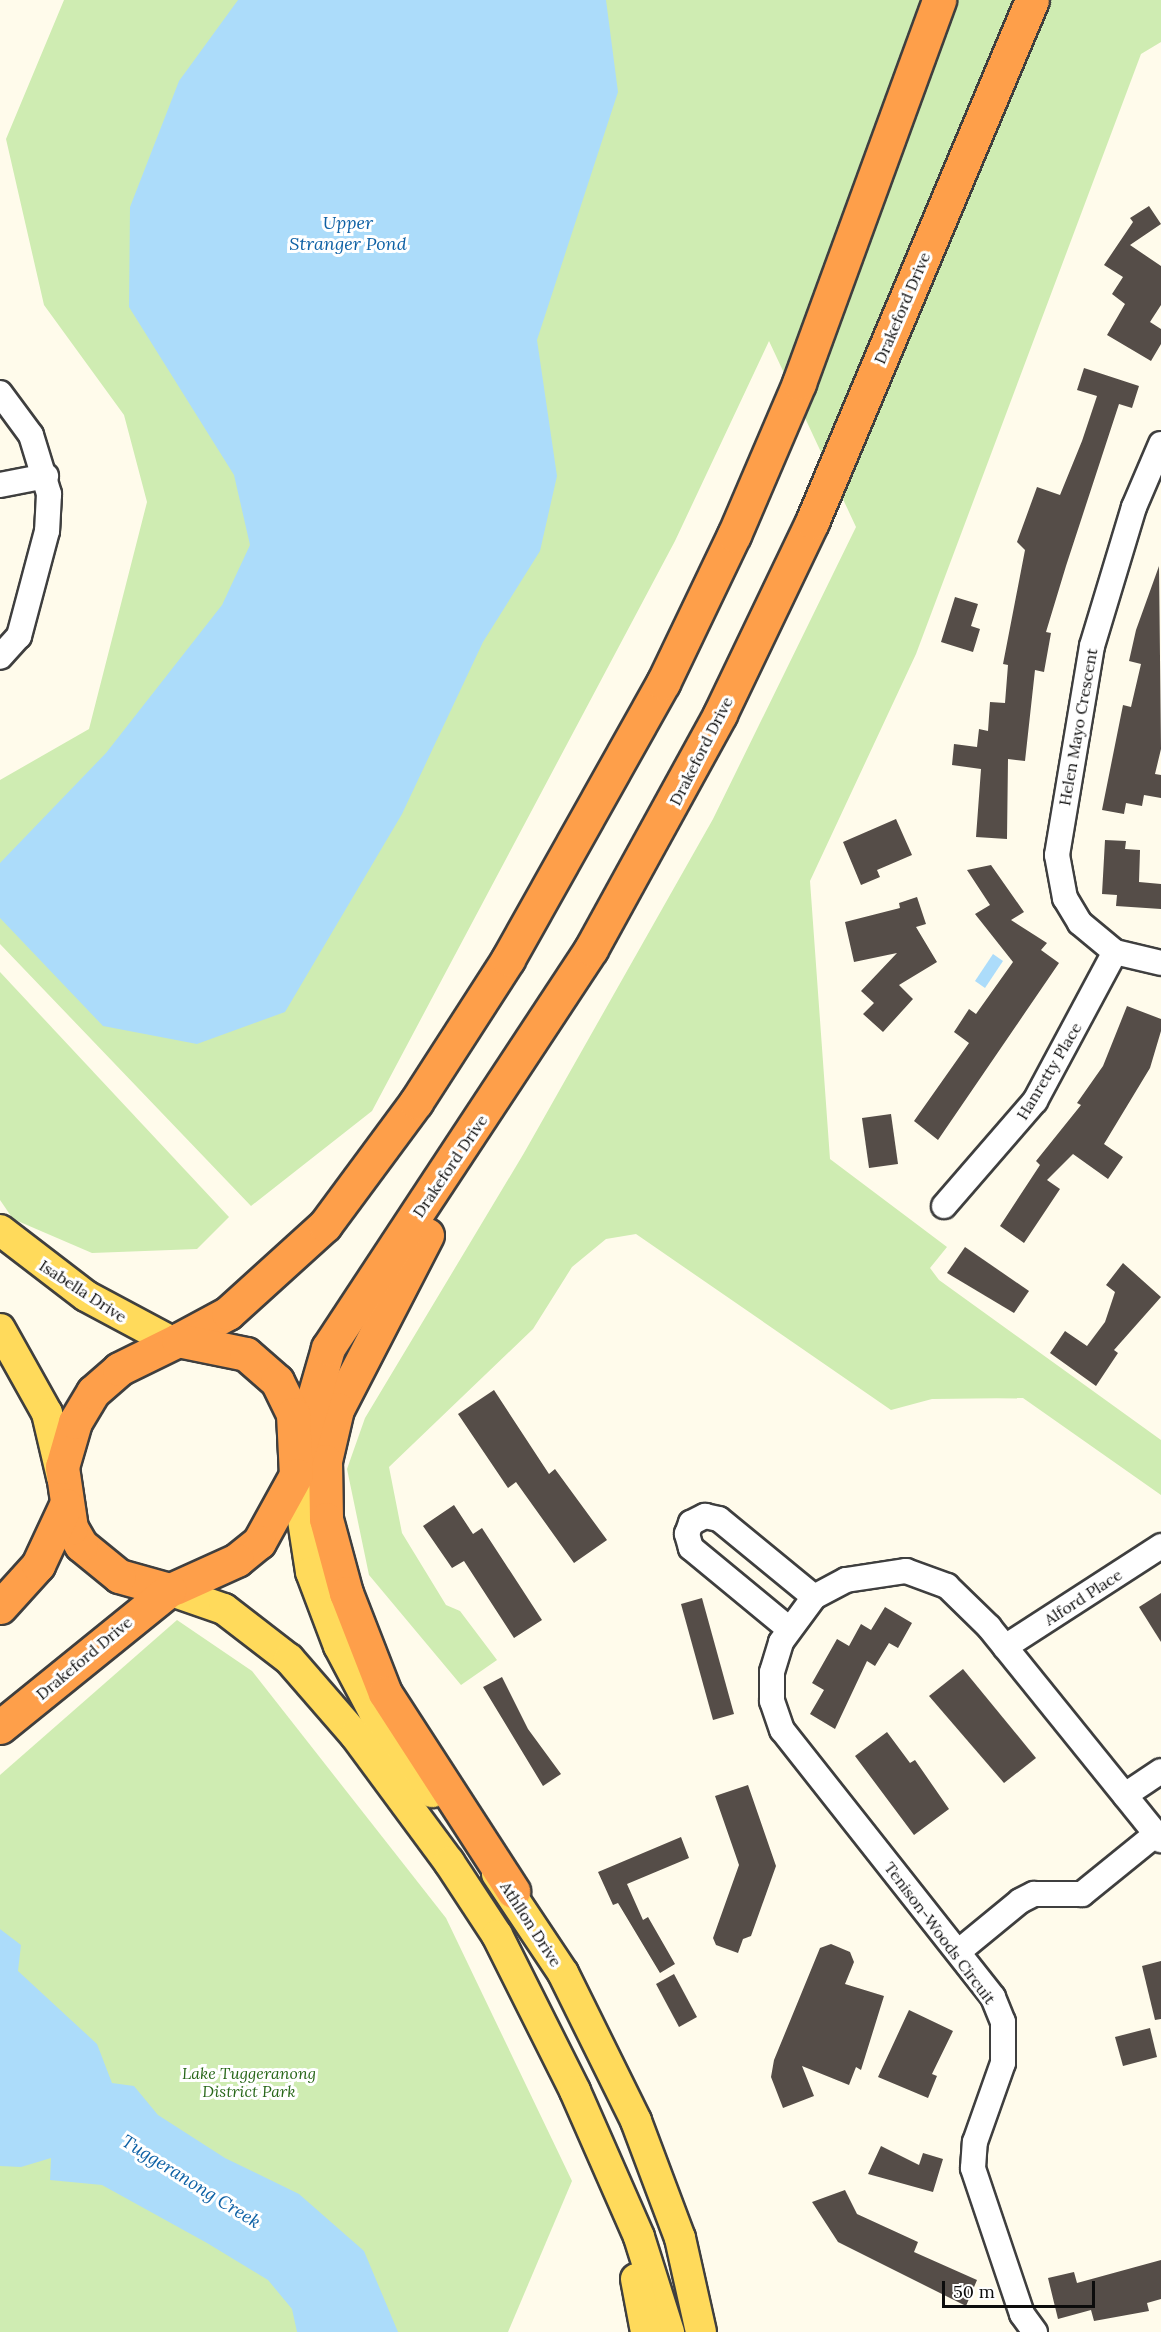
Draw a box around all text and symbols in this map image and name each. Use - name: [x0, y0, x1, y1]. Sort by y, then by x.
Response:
- water label: Upper Stranger Pond: [289, 213, 407, 256]
- street label: Drakeford Drive: [870, 249, 934, 367]
- street label: Helen Mayo Crescent: [1055, 647, 1101, 807]
- street label: Drakeford Drive: [665, 693, 737, 809]
- street label: Hanretty Place: [1012, 1019, 1086, 1123]
- street label: Drakeford Drive: [409, 1111, 491, 1221]
- street label: Isabella Drive: [36, 1256, 130, 1326]
- street label: Alford Place: [1040, 1565, 1126, 1629]
- street label: Drakeford Drive: [32, 1612, 136, 1704]
- street label: Tenison-Woods Circuit: [880, 1858, 1000, 2008]
- street label: Athllon Drive: [496, 1878, 566, 1970]
- park label: Lake Tuggeranong District Park: [182, 2063, 316, 2101]
- water label: Tuggeranong Creek: [118, 2131, 264, 2233]
- scale bar: [945, 2269, 1098, 2307]
- text: 50 m: [953, 2280, 995, 2303]

